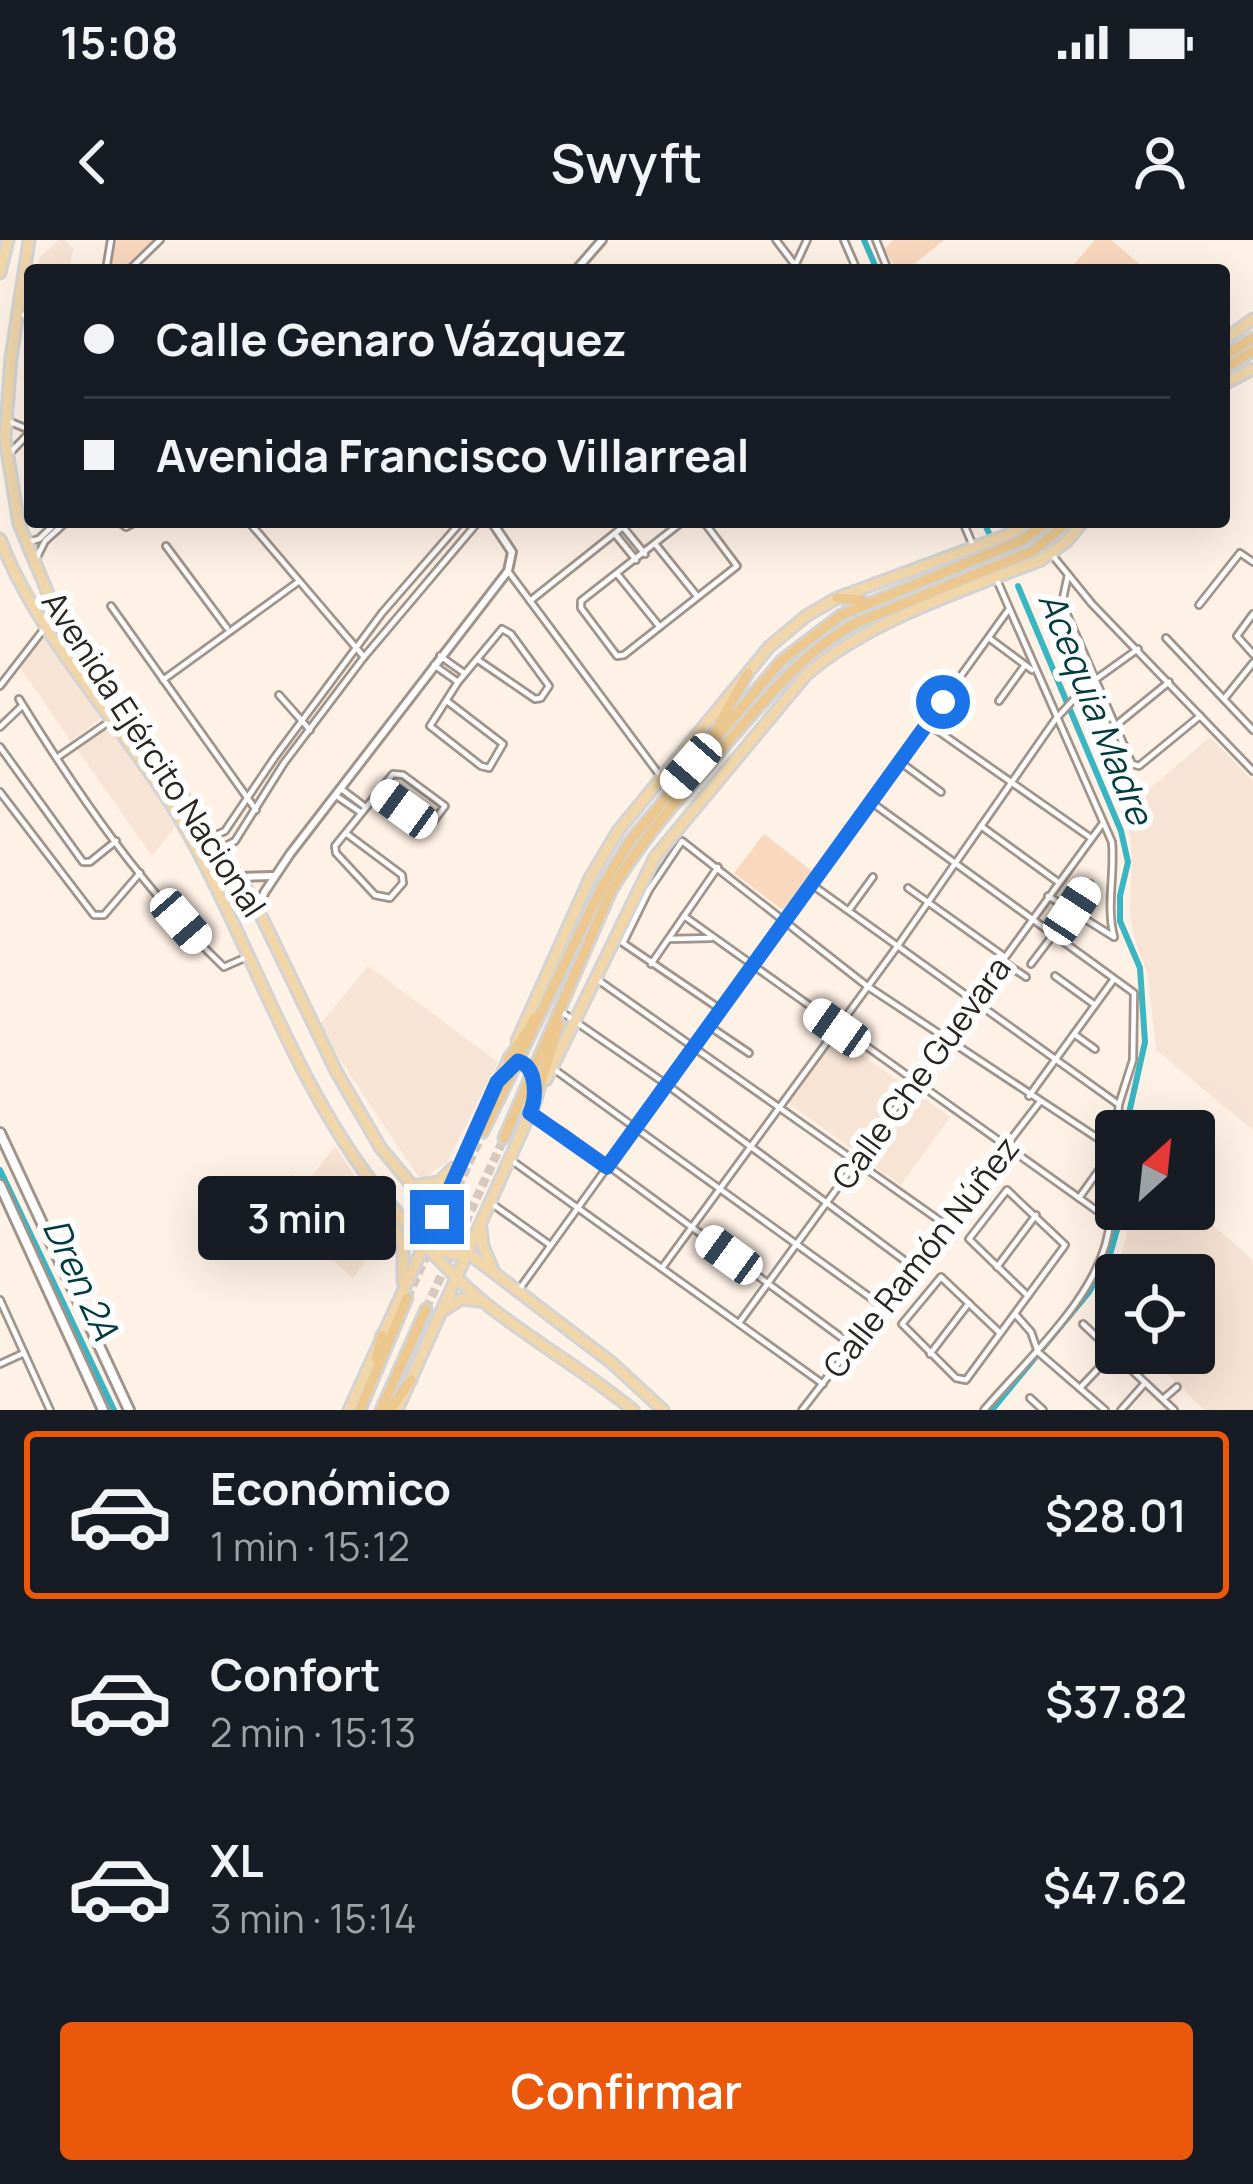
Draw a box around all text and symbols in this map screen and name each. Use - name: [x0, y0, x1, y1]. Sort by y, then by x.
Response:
- text: 15:08: [60, 11, 179, 73]
- text: Swyft: [551, 125, 702, 199]
- icon: back: [60, 129, 126, 195]
- icon: person: [1127, 129, 1193, 195]
- text: Calle Genaro Vázquez: [156, 308, 627, 370]
- text: Avenida Francisco Villarreal: [156, 424, 749, 486]
- street label: Avenida Ejército Nacional: [32, 582, 277, 925]
- water label: Acequia Madre: [1028, 584, 1166, 833]
- route start: [916, 675, 970, 729]
- car: [654, 727, 728, 805]
- car: [364, 773, 444, 845]
- car: [1037, 871, 1107, 951]
- car: [144, 882, 218, 960]
- street label: Calle Che Guevara: [821, 947, 1020, 1198]
- car: [797, 993, 877, 1063]
- north arrow: [1095, 1110, 1215, 1230]
- map controls: [1095, 1110, 1215, 1374]
- street label: Calle Ramón Núñez: [812, 1127, 1029, 1387]
- callout: 3 min: [197, 1175, 395, 1259]
- route end: [410, 1190, 464, 1244]
- text: 3 min: [248, 1191, 346, 1245]
- water label: Dren 2A: [32, 1210, 131, 1348]
- car: [689, 1219, 769, 1291]
- button: locate: [1095, 1254, 1215, 1374]
- text: Económico: [210, 1457, 451, 1519]
- icon: car: [66, 1461, 174, 1569]
- text: $28.01: [1045, 1484, 1187, 1546]
- text: 1 min · 15:12: [210, 1519, 410, 1573]
- text: Confort: [210, 1643, 381, 1705]
- icon: car: [66, 1647, 174, 1755]
- text: $37.82: [1045, 1670, 1187, 1732]
- text: 2 min · 15:13: [210, 1705, 416, 1759]
- text: XL: [210, 1829, 264, 1891]
- icon: car: [66, 1833, 174, 1941]
- text: $47.62: [1043, 1856, 1187, 1918]
- text: 3 min · 15:14: [210, 1891, 417, 1945]
- button: Confirmar: [60, 2022, 1193, 2160]

